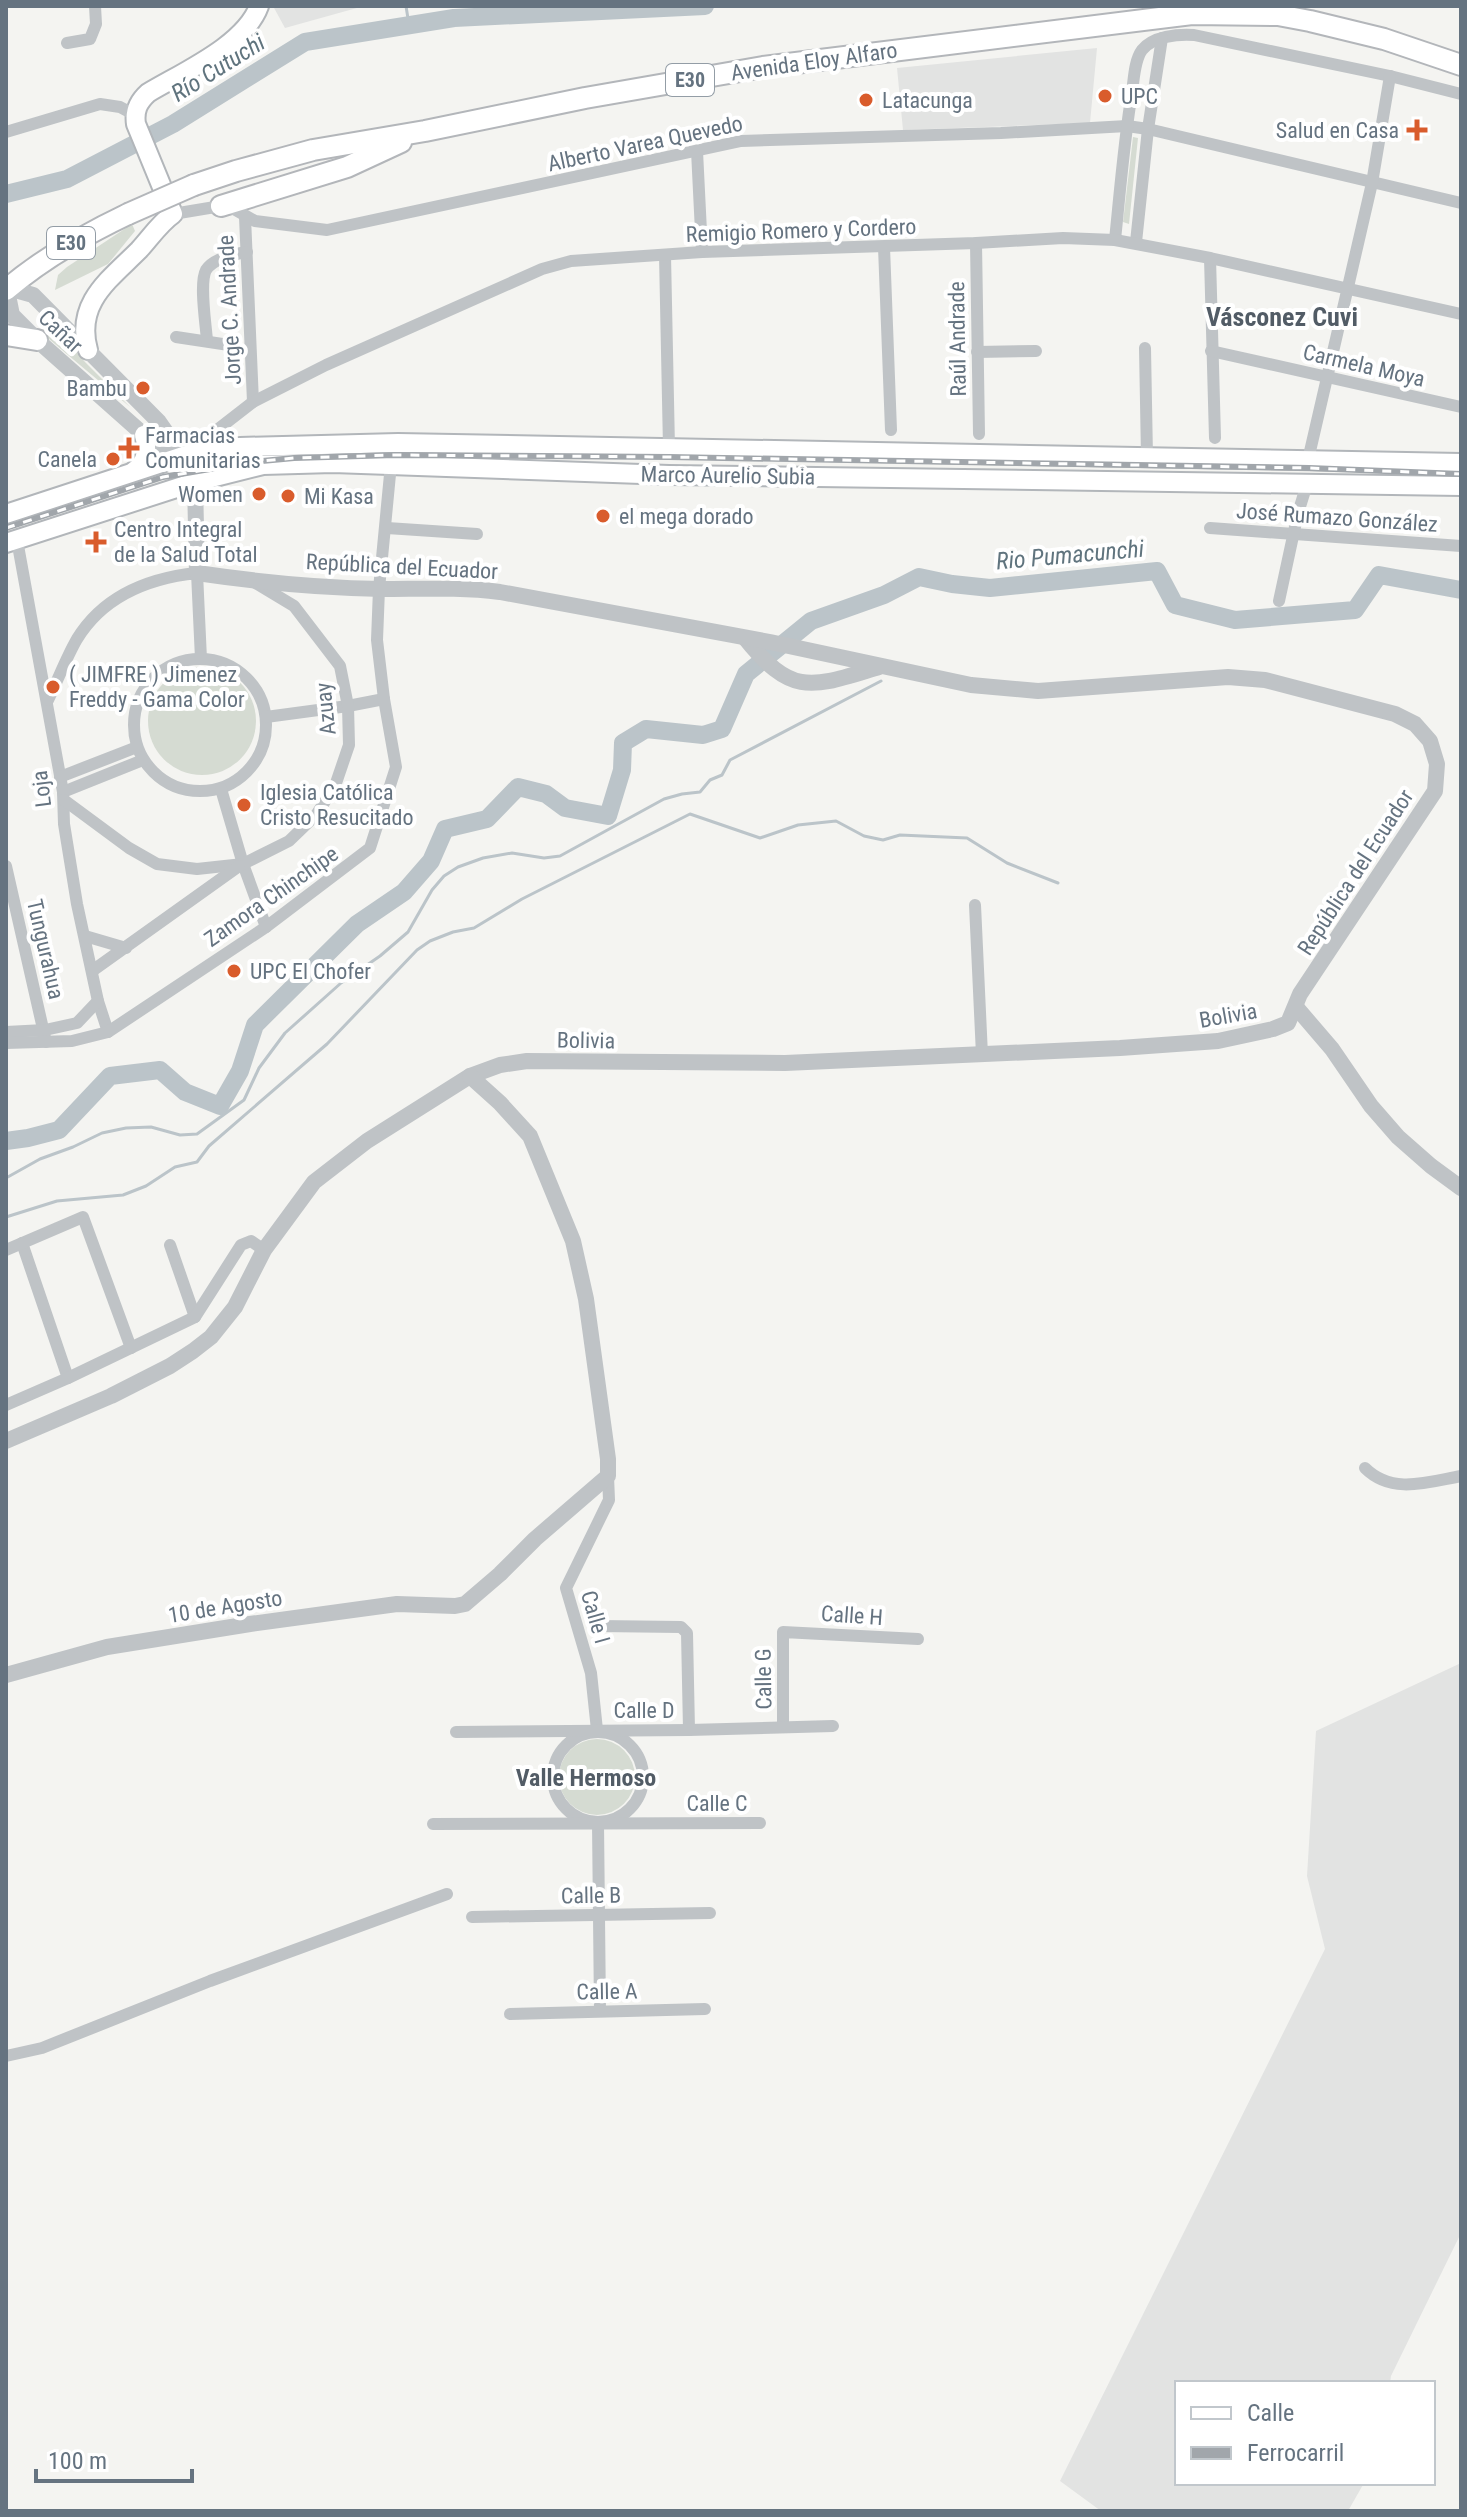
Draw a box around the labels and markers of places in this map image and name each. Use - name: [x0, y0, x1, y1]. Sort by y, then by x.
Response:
- place label: UPC: [1121, 84, 1158, 109]
- marker: UPC: [1096, 87, 1114, 105]
- place label: Latacunga: [882, 88, 973, 113]
- marker: Latacunga: [857, 91, 875, 109]
- place label: Salud en Casa: [1276, 118, 1399, 143]
- marker: Salud en Casa: [1406, 119, 1428, 141]
- place label: Bambu: [66, 376, 127, 401]
- marker: Bambu: [134, 379, 152, 397]
- place label: Farmacias Comunitarias: [145, 423, 261, 473]
- marker: Farmacias Comunitarias: [120, 439, 138, 457]
- place label: Canela: [37, 447, 97, 472]
- marker: Canela: [104, 450, 122, 468]
- place label: Women: [178, 482, 243, 507]
- place label: Mi Kasa: [304, 484, 374, 509]
- marker: Women: [250, 485, 268, 503]
- marker: Mi Kasa: [279, 487, 297, 505]
- place label: el mega dorado: [619, 504, 753, 529]
- marker: el mega dorado: [594, 507, 612, 525]
- place label: Centro Integral de la Salud Total: [114, 517, 258, 567]
- marker: Centro Integral de la Salud Total: [85, 531, 107, 553]
- place label: ( JIMFRE ) Jimenez Freddy - Gama Color: [69, 662, 245, 712]
- marker: ( JIMFRE ) Jimenez Freddy - Gama Color: [44, 678, 62, 696]
- place label: Iglesia Católica Cristo Resucitado: [260, 780, 414, 830]
- marker: Iglesia Católica Cristo Resucitado: [235, 796, 253, 814]
- place label: UPC El Chofer: [250, 959, 371, 984]
- marker: UPC El Chofer: [225, 962, 243, 980]

